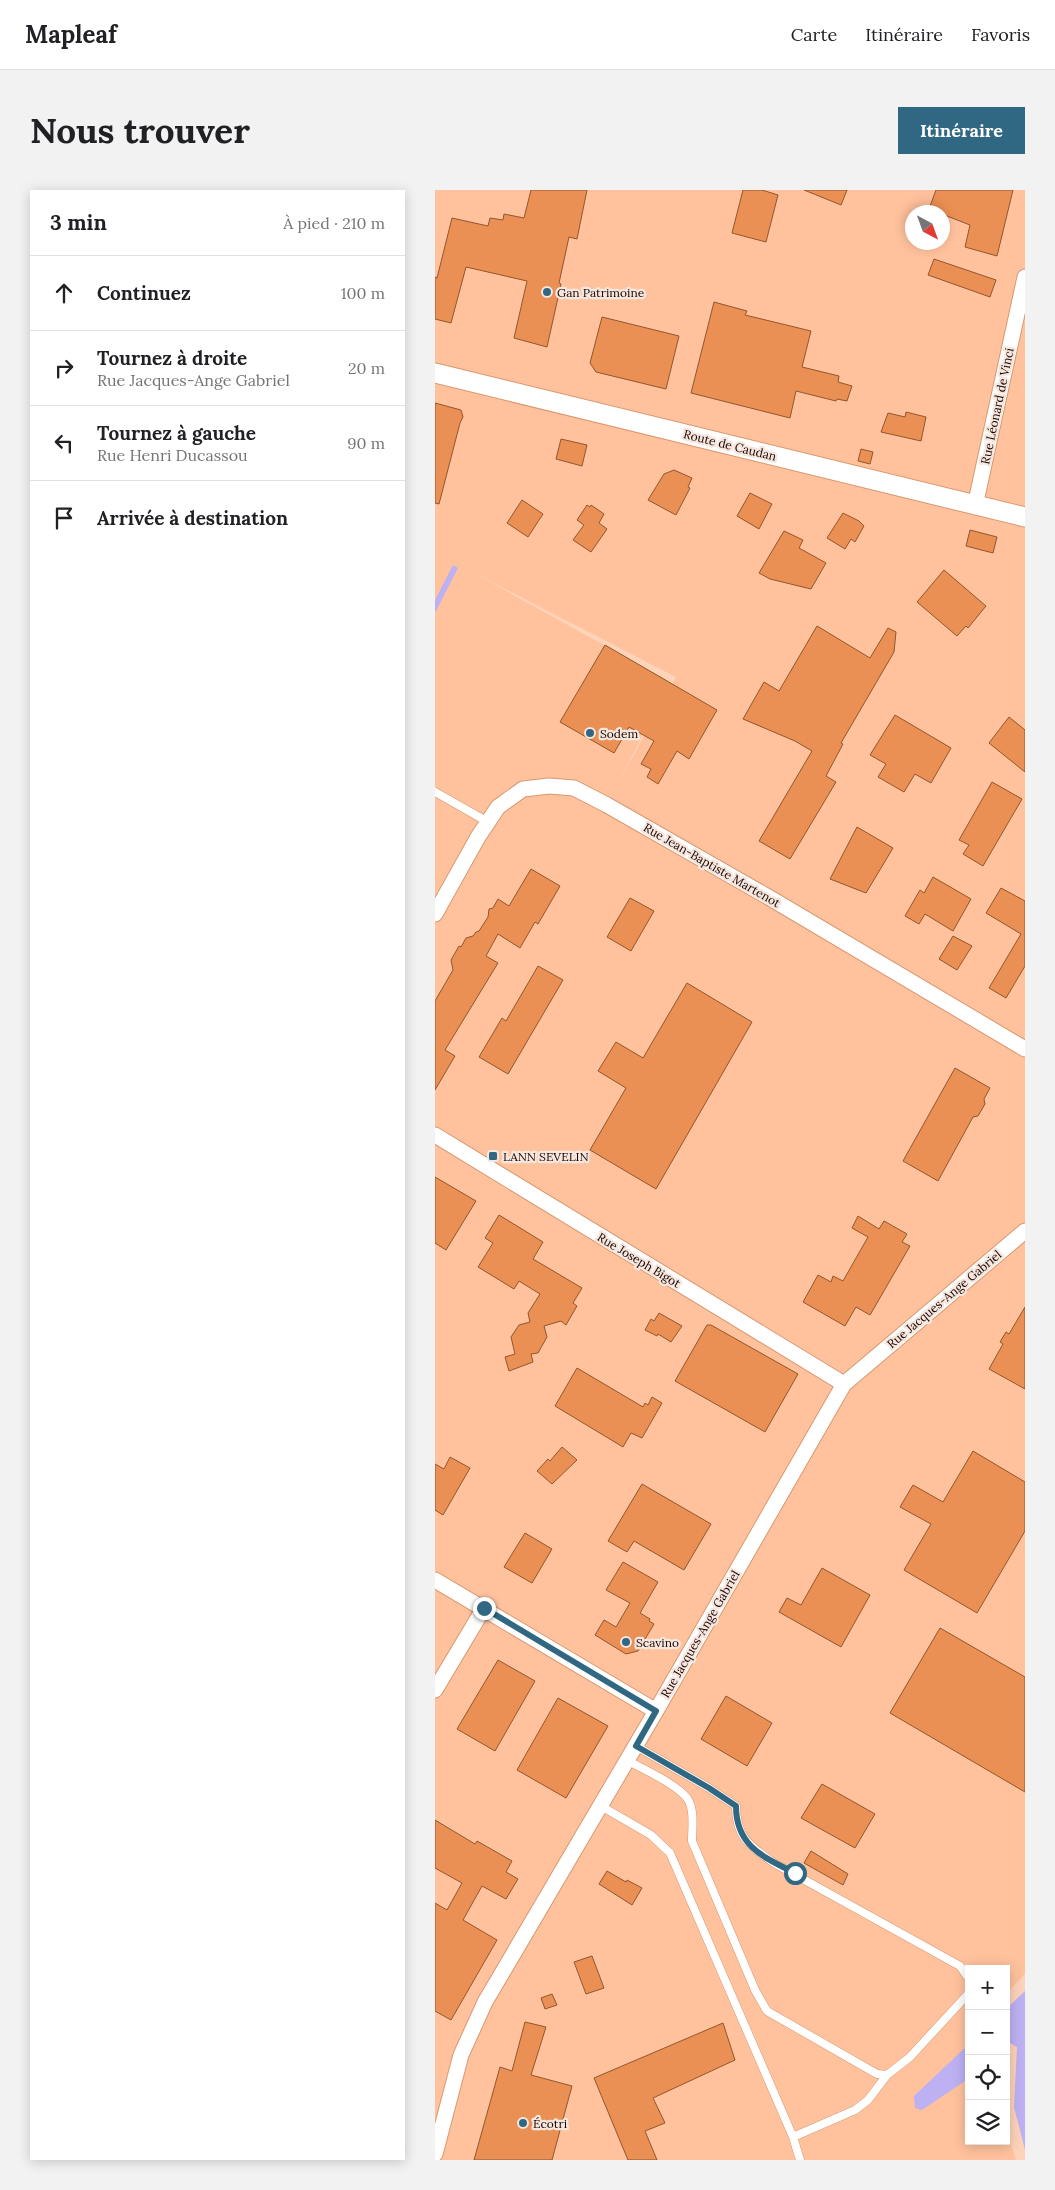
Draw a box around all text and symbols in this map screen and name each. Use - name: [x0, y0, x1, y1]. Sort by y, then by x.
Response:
- text: Mapleaf: [25, 19, 117, 50]
- text: Carte: [791, 23, 837, 46]
- text: Itinéraire: [865, 23, 943, 46]
- text: Favoris: [971, 23, 1030, 46]
- button: Itinéraire: [898, 107, 1025, 154]
- text: Nous trouver: [30, 108, 250, 153]
- north arrow: [905, 205, 950, 250]
- text: 3 min: [50, 209, 107, 236]
- text: À pied · 210 m: [283, 213, 385, 233]
- icon: ahead: [50, 279, 78, 307]
- text: Continuez: [97, 281, 191, 305]
- text: 100 m: [341, 283, 385, 303]
- place label: Gan Patrimoine: [557, 285, 645, 300]
- marker: Gan Patrimoine: [541, 286, 553, 298]
- text: Tournez à droite: [97, 346, 247, 370]
- street label: Rue Léonard de Vinci: [977, 346, 1017, 466]
- icon: right: [50, 354, 78, 382]
- text: 20 m: [348, 358, 385, 378]
- text: Rue Jacques-Ange Gabriel: [97, 370, 290, 390]
- text: Tournez à gauche: [97, 421, 256, 445]
- street label: Route de Caudan: [682, 426, 778, 464]
- icon: left: [50, 429, 78, 457]
- text: 90 m: [347, 433, 385, 453]
- text: Rue Henri Ducassou: [97, 445, 248, 465]
- icon: arrive: [50, 504, 78, 532]
- text: Arrivée à destination: [97, 506, 288, 530]
- place label: Sodem: [600, 726, 639, 741]
- marker: Sodem: [584, 727, 596, 739]
- street label: Rue Jean-Baptiste Martenot: [641, 820, 783, 911]
- place label: LANN SEVELIN: [503, 1149, 589, 1164]
- marker: LANN SEVELIN: [487, 1150, 499, 1162]
- street label: Rue Joseph Bigot: [595, 1229, 684, 1291]
- street label: Rue Jacques-Ange Gabriel: [884, 1247, 1004, 1351]
- street label: Rue Jacques-Ange Gabriel: [657, 1568, 743, 1700]
- route end: [473, 1597, 496, 1620]
- place label: Scavino: [636, 1635, 679, 1650]
- marker: Scavino: [620, 1636, 632, 1648]
- route start: [784, 1862, 807, 1885]
- map controls: [965, 1965, 1010, 2145]
- button: +: [965, 1965, 1010, 2010]
- button: −: [965, 2010, 1010, 2055]
- button: locate: [965, 2055, 1010, 2100]
- button: layers: [965, 2100, 1010, 2145]
- place label: Écotri: [533, 2116, 567, 2131]
- marker: Écotri: [517, 2117, 529, 2129]

